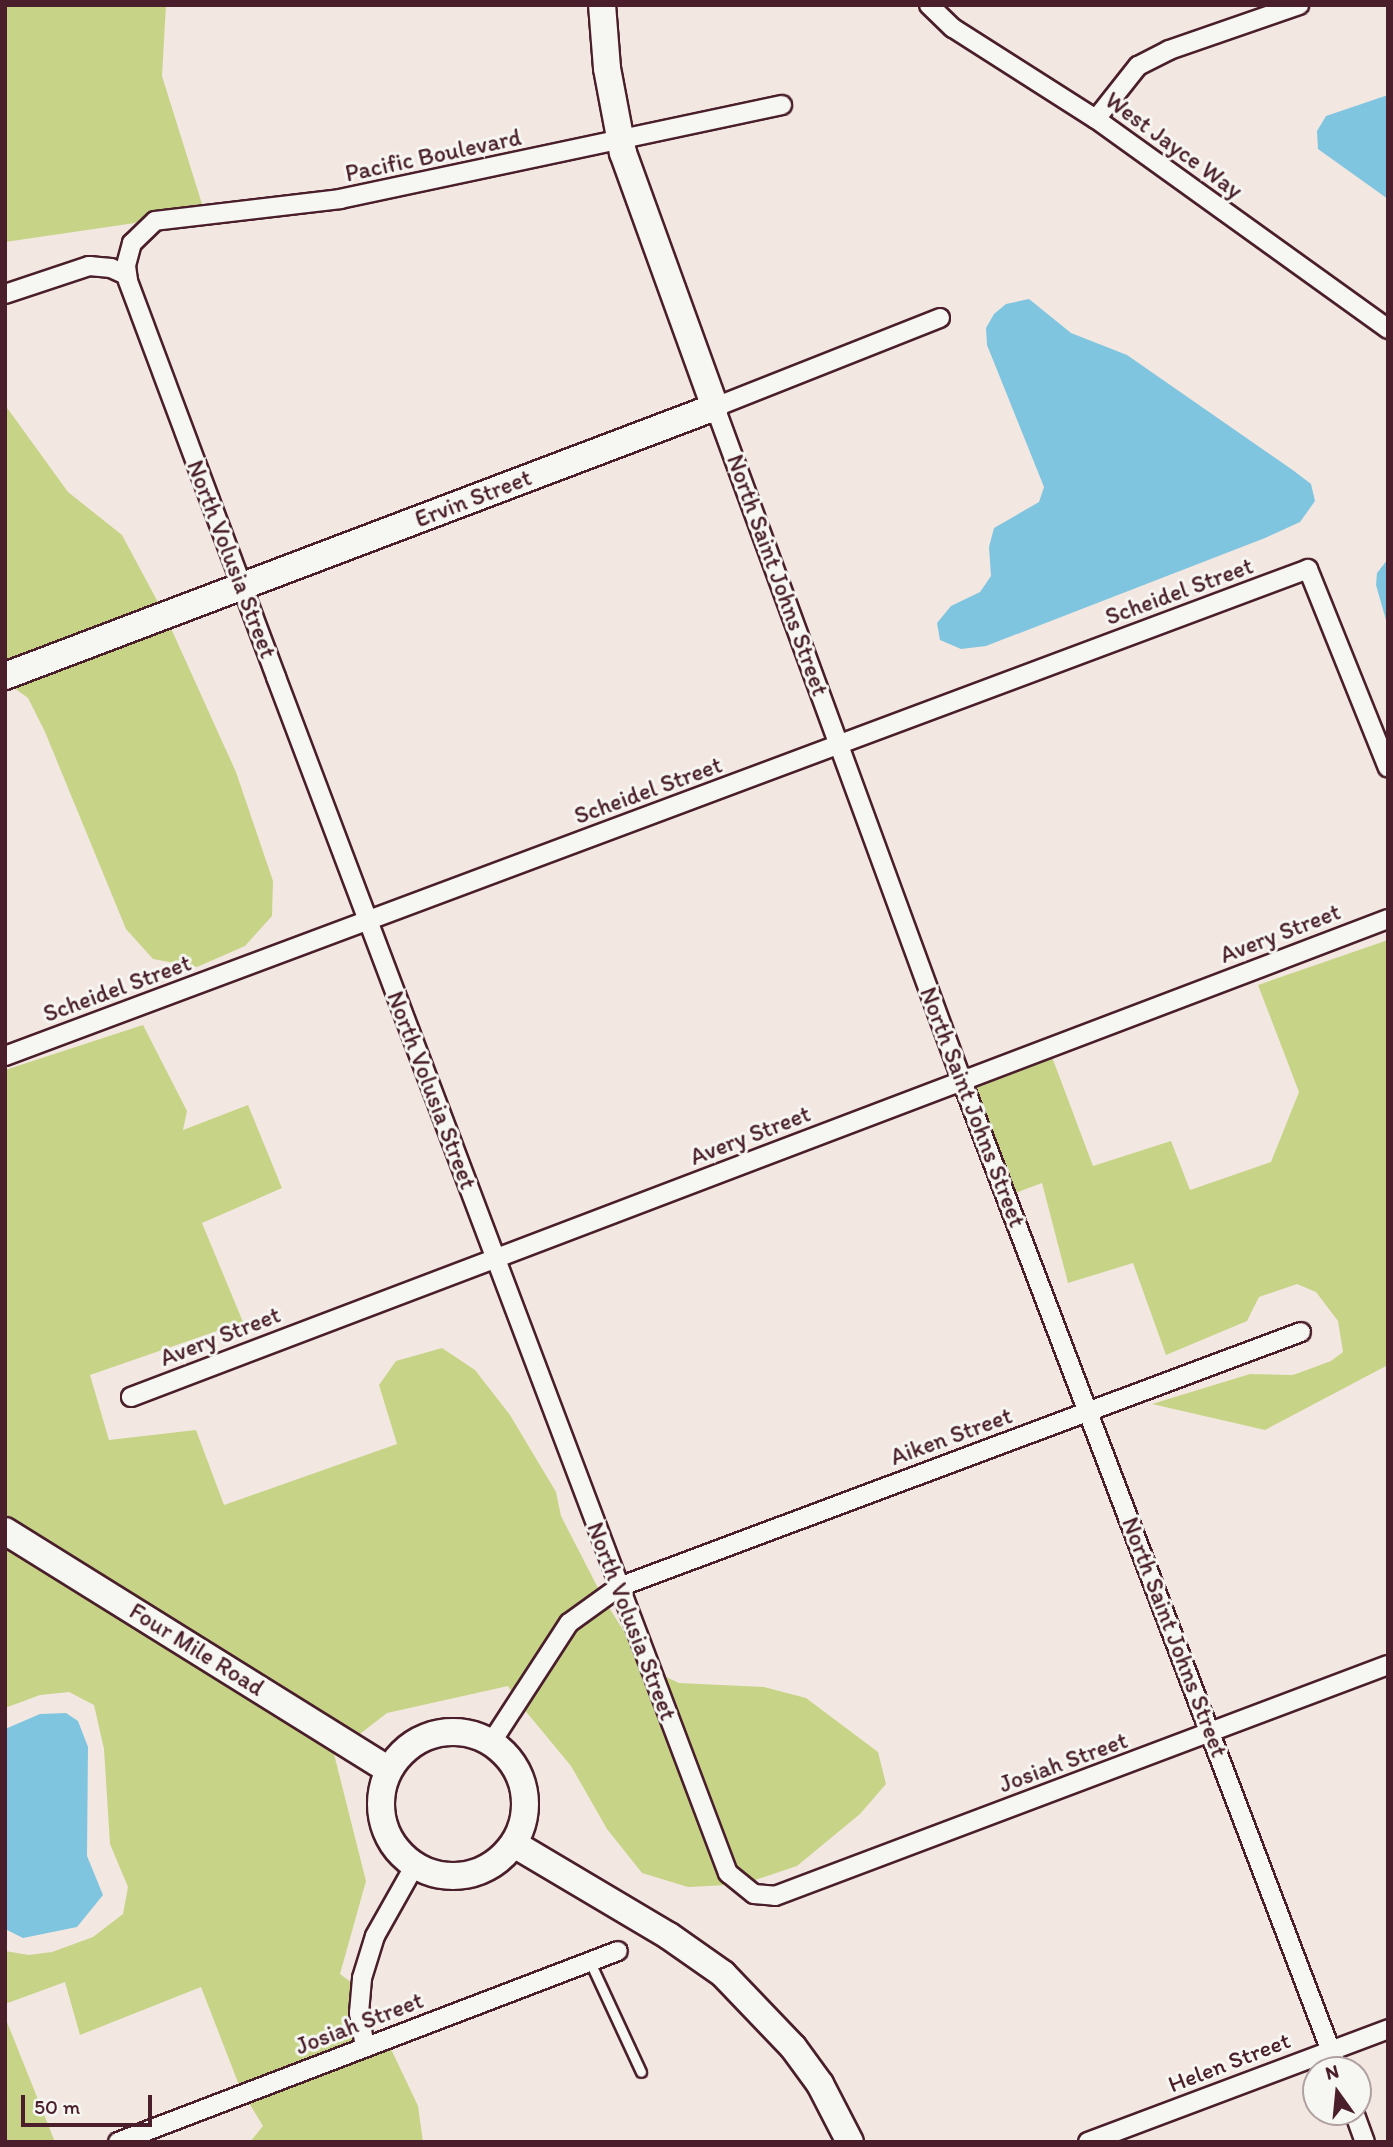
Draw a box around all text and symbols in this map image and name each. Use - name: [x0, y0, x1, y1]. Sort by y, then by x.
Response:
- street label: West Jayce Way: [1100, 86, 1248, 204]
- street label: Pacific Boulevard: [342, 122, 524, 188]
- street label: North Saint Johns Street: [721, 451, 835, 699]
- street label: North Volusia Street: [181, 456, 283, 662]
- street label: Ervin Street: [411, 463, 535, 533]
- street label: Scheidel Street: [1101, 551, 1257, 631]
- street label: Scheidel Street: [570, 750, 726, 830]
- street label: Avery Street: [1216, 897, 1344, 969]
- street label: Scheidel Street: [39, 948, 195, 1028]
- street label: North Saint Johns Street: [914, 983, 1032, 1231]
- street label: North Volusia Street: [381, 987, 483, 1193]
- street label: Avery Street: [686, 1099, 814, 1171]
- street label: Avery Street: [156, 1300, 284, 1372]
- street label: Aiken Street: [886, 1401, 1016, 1471]
- street label: North Saint Johns Street: [1116, 1513, 1234, 1761]
- street label: North Volusia Street: [581, 1518, 683, 1724]
- street label: Four Mile Road: [125, 1596, 269, 1702]
- street label: Josiah Street: [995, 1726, 1131, 1798]
- street label: Josiah Street: [291, 1986, 427, 2060]
- street label: Helen Street: [1164, 2026, 1294, 2098]
- north arrow: [1302, 2056, 1372, 2126]
- text: N: [1323, 2059, 1341, 2085]
- scale bar: [24, 2080, 156, 2124]
- text: 50 m: [34, 2094, 80, 2119]

